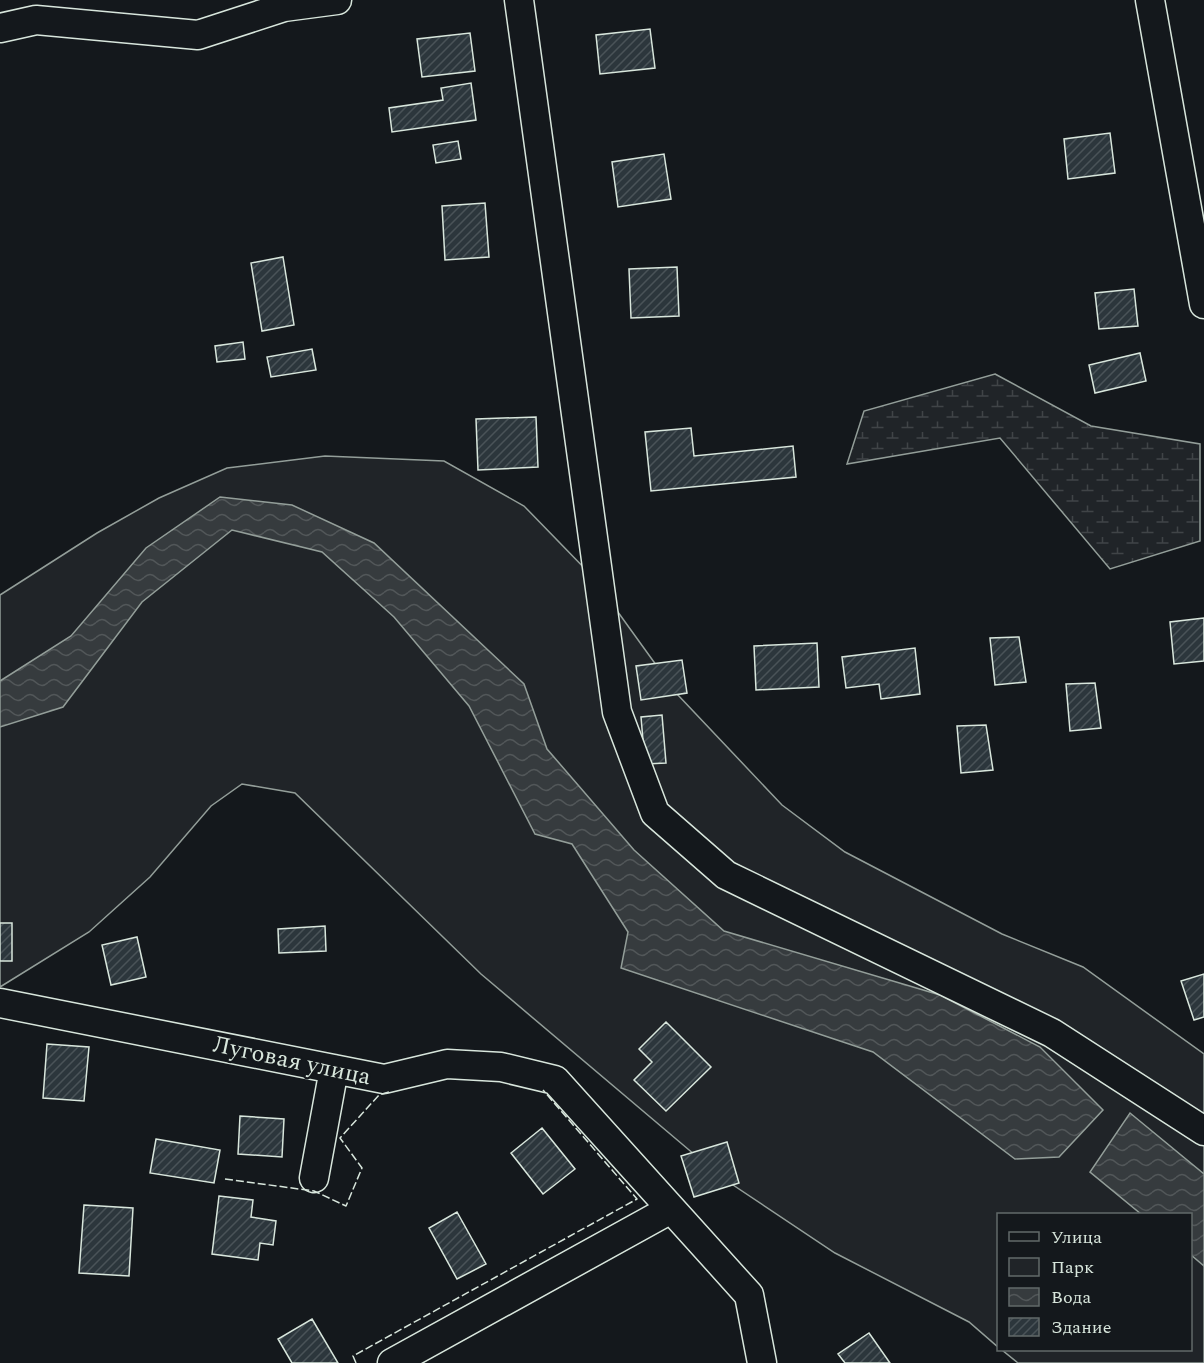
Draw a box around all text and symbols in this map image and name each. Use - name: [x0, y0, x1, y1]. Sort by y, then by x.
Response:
- street label: Луговая улица: [209, 1027, 374, 1095]
- legend: [997, 1213, 1192, 1351]
- text: Улица: [1051, 1224, 1102, 1251]
- text: Парк: [1051, 1254, 1094, 1281]
- text: Вода: [1051, 1284, 1091, 1311]
- text: Здание: [1051, 1314, 1111, 1341]

